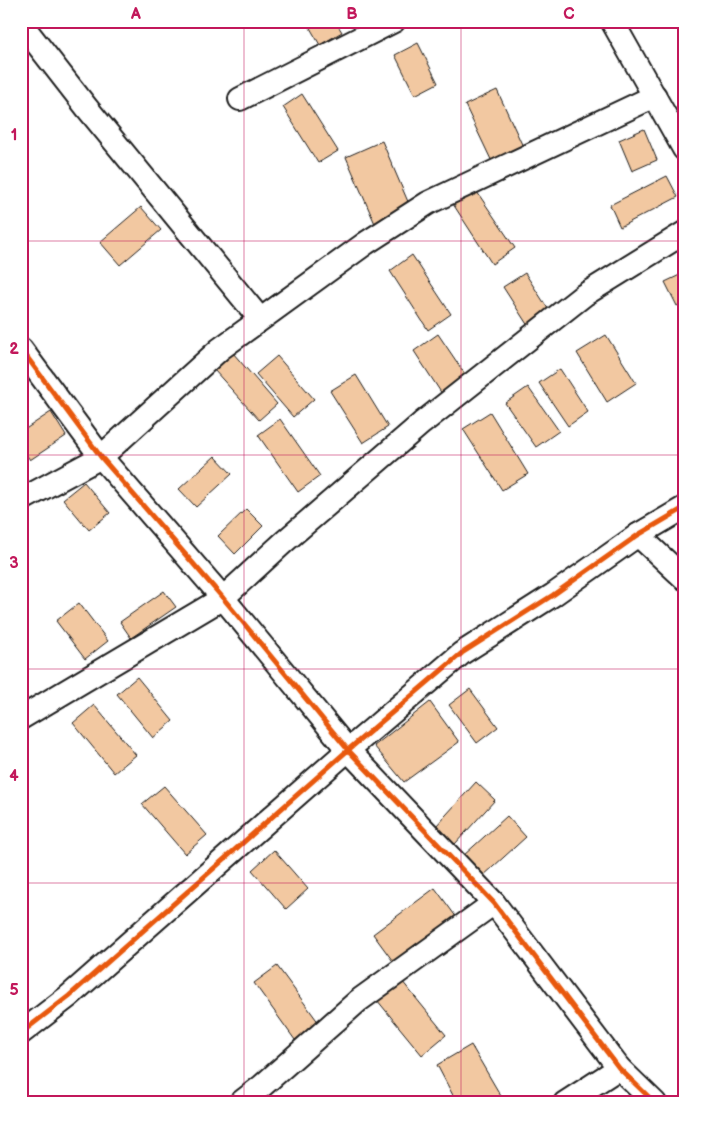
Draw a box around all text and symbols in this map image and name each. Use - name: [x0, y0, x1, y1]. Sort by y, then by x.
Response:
- text: A: [130, 5, 141, 24]
- text: B: [346, 5, 358, 24]
- text: C: [563, 5, 575, 24]
- text: 1: [11, 126, 17, 145]
- text: 2: [9, 340, 19, 359]
- text: 3: [9, 554, 19, 573]
- text: 4: [9, 767, 19, 786]
- text: 5: [9, 981, 19, 1000]

